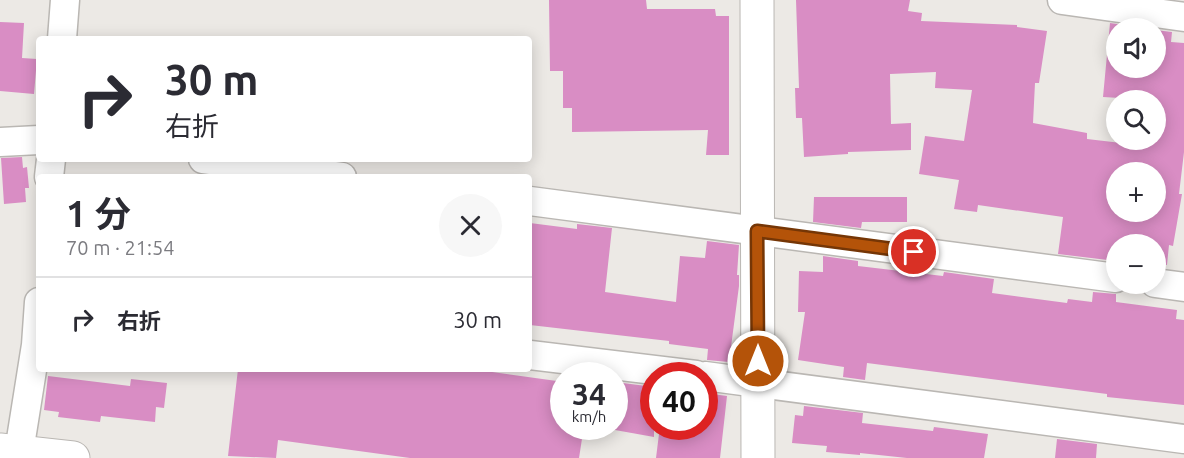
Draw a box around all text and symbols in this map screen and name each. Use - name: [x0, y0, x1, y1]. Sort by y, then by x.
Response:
- map controls: [1106, 18, 1166, 294]
- button: sound: [1106, 18, 1166, 78]
- text: 30 m: [165, 56, 259, 103]
- icon: right: [66, 60, 144, 138]
- button: search: [1106, 90, 1166, 150]
- text: 右折: [165, 111, 219, 141]
- button: +: [1106, 162, 1166, 222]
- text: 1 分: [66, 193, 131, 234]
- button: close: [439, 194, 502, 257]
- pin: [888, 226, 939, 277]
- button: −: [1106, 234, 1166, 294]
- icon: arrive: [897, 235, 930, 268]
- text: 70 m · 21:54: [66, 236, 175, 259]
- icon: right: [66, 303, 99, 336]
- text: 30 m: [453, 307, 502, 332]
- text: 右折: [117, 308, 161, 333]
- position arrow: [726, 329, 790, 393]
- speed limit sign: 40: [640, 362, 718, 440]
- text: 34: [572, 377, 606, 411]
- text: km/h: [572, 408, 606, 425]

